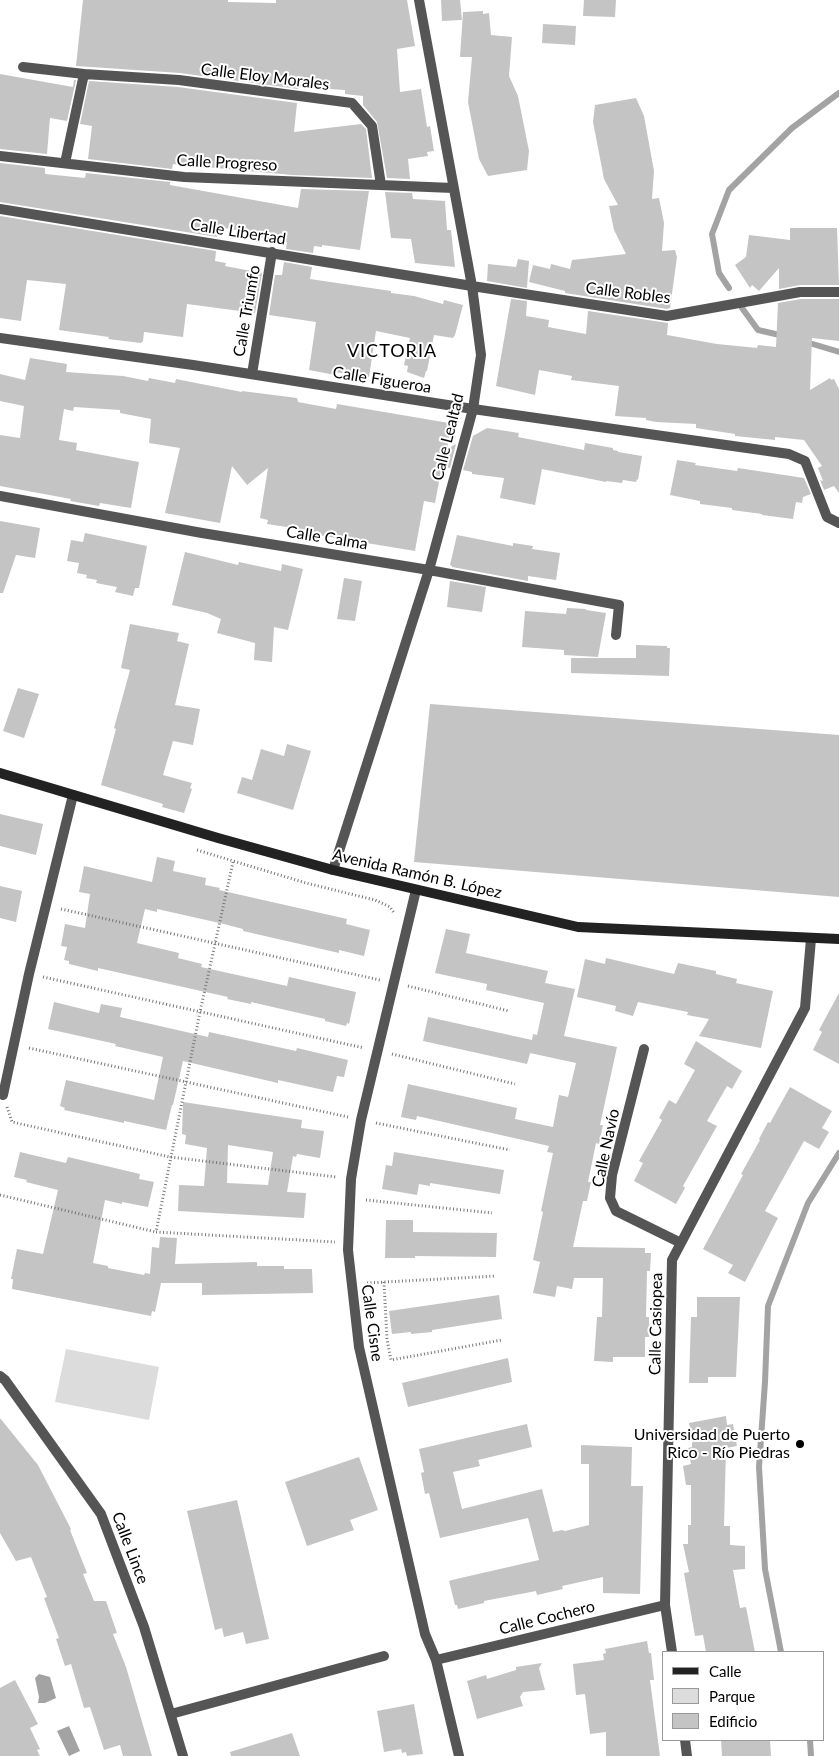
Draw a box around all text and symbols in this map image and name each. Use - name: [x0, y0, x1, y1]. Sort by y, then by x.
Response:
- street label: Calle Eloy Morales: [200, 60, 330, 94]
- street label: Calle Progreso: [176, 151, 278, 175]
- street label: Calle Libertad: [189, 215, 287, 249]
- street label: Calle Triumfo: [230, 264, 264, 358]
- street label: Calle Robles: [584, 278, 672, 308]
- district label: VICTORIA: [346, 340, 438, 362]
- street label: Calle Figueroa: [331, 363, 433, 397]
- street label: Calle Lealtad: [428, 391, 468, 483]
- street label: Calle Calma: [285, 522, 369, 554]
- street label: Avenida Ramón B. López: [330, 845, 504, 903]
- street label: Calle Navío: [588, 1107, 624, 1189]
- street label: Calle Casiopea: [646, 1273, 666, 1375]
- street label: Calle Cisne: [357, 1283, 387, 1363]
- place label: Universidad de Puerto Rico - Río Piedras: [634, 1425, 790, 1463]
- marker: Universidad de Puerto Rico - Río Piedras: [794, 1438, 806, 1450]
- street label: Calle Lince: [107, 1509, 153, 1587]
- street label: Calle Cochero: [497, 1597, 597, 1639]
- legend: [662, 1651, 824, 1741]
- text: Calle: [709, 1662, 741, 1680]
- text: Parque: [709, 1687, 755, 1705]
- text: Edificio: [709, 1712, 757, 1730]

